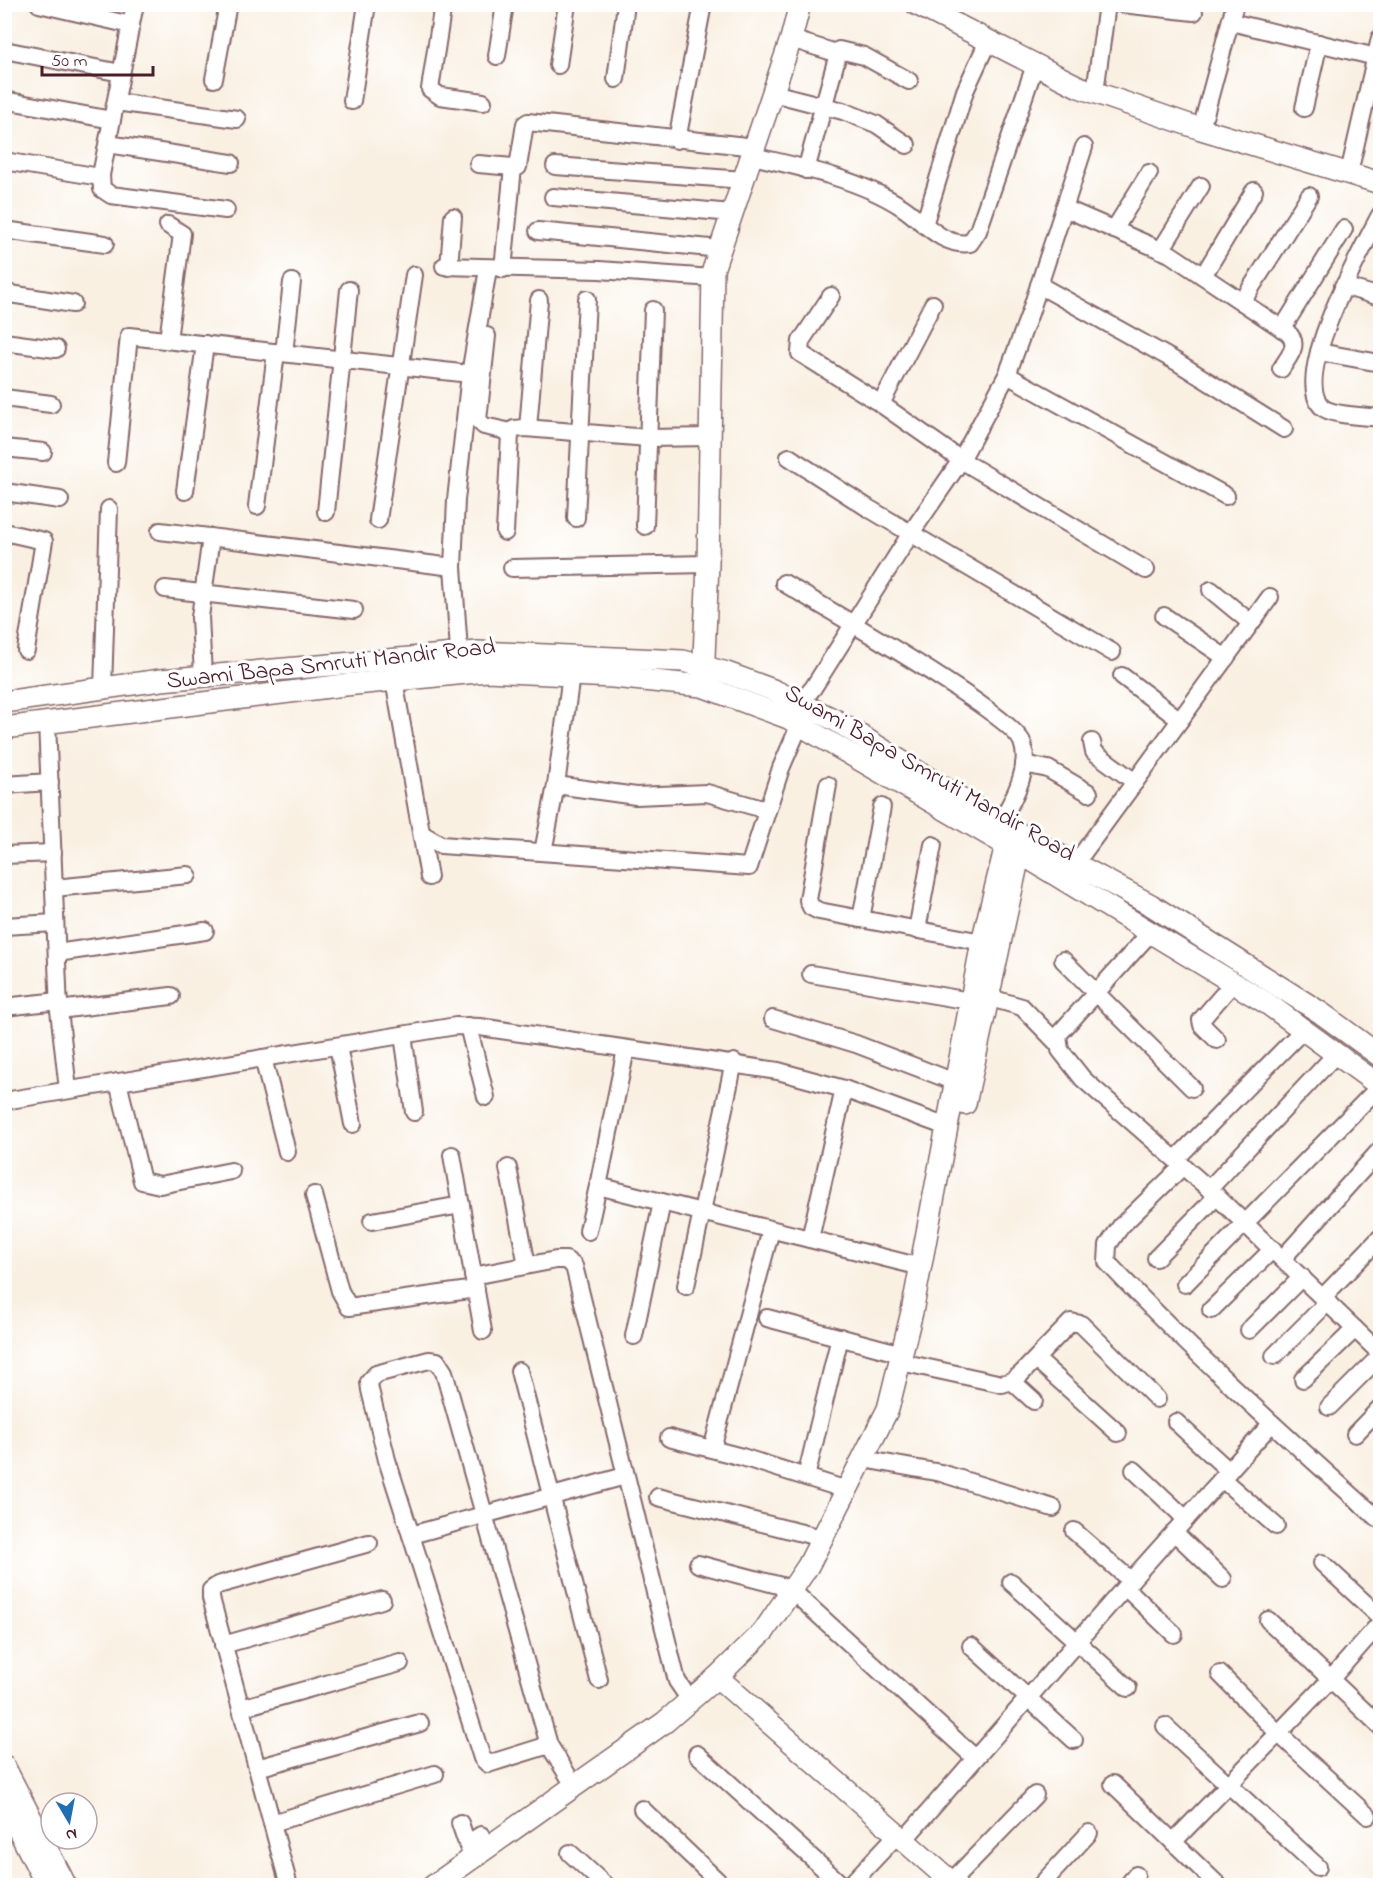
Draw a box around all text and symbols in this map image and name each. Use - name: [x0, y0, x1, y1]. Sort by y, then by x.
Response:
- scale bar: [42, 39, 153, 77]
- text: 50 m: [51, 49, 88, 75]
- street label: Swami Bapa Smruti Mandir Road: [165, 630, 498, 700]
- street label: Swami Bapa Smruti Mandir Road: [777, 676, 1081, 872]
- north arrow: [39, 1791, 99, 1851]
- text: N: [64, 1821, 79, 1847]

